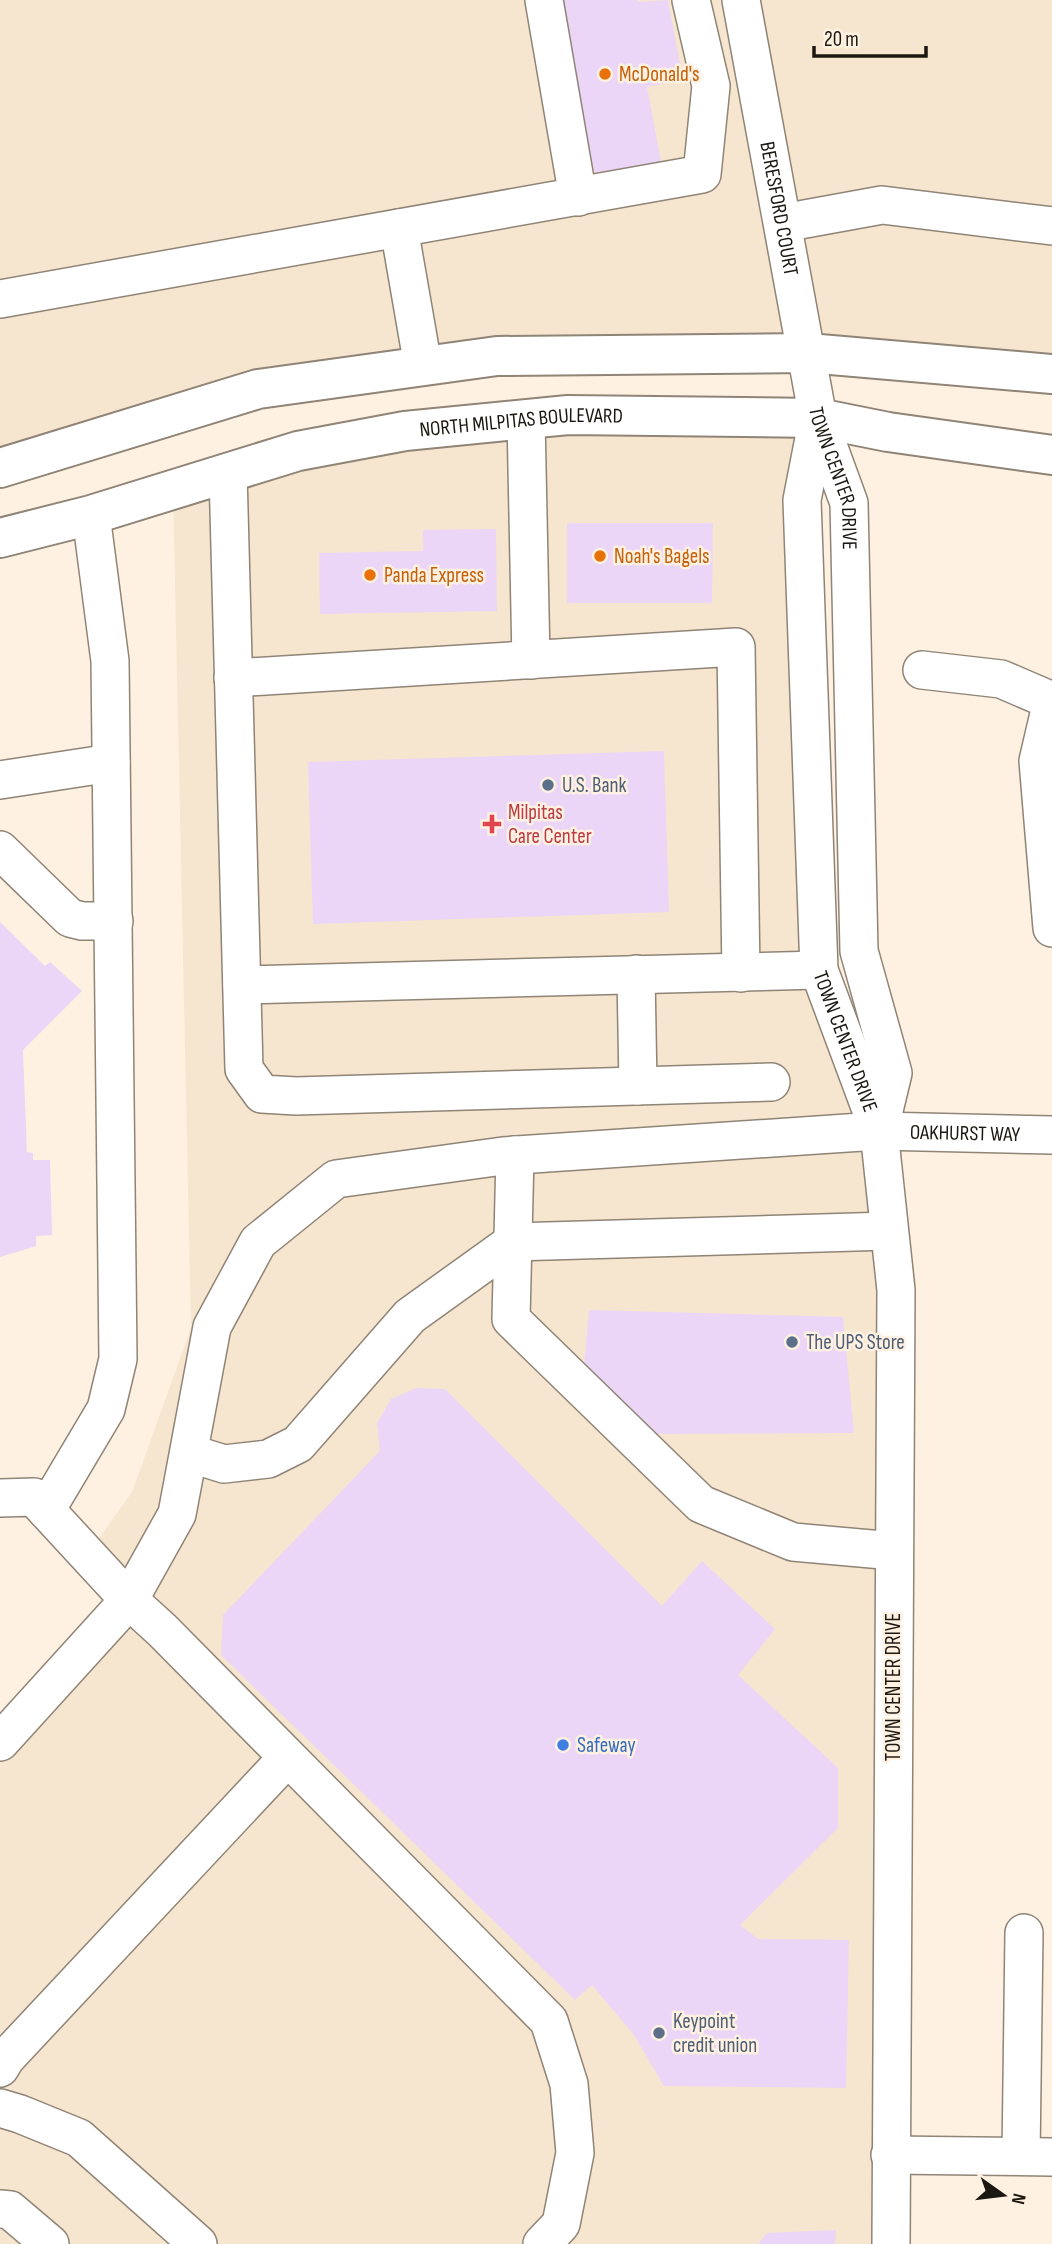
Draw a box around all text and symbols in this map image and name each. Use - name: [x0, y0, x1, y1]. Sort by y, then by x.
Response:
- scale bar: [814, 14, 926, 58]
- text: 20 m: [824, 27, 859, 52]
- place label: McDonald's: [619, 62, 700, 87]
- marker: McDonald's: [597, 66, 613, 82]
- street label: BERESFORD COURT: [754, 139, 804, 278]
- street label: NORTH MILPITAS BOULEVARD: [418, 403, 623, 443]
- street label: TOWN CENTER DRIVE: [803, 405, 862, 550]
- place label: Noah's Bagels: [614, 544, 710, 569]
- marker: Noah's Bagels: [592, 548, 608, 564]
- place label: Panda Express: [384, 563, 484, 588]
- marker: Panda Express: [362, 567, 378, 583]
- place label: U.S. Bank: [562, 773, 627, 798]
- marker: U.S. Bank: [540, 777, 556, 793]
- place label: Milpitas Care Center: [508, 800, 592, 849]
- marker: Milpitas Care Center: [482, 814, 502, 834]
- street label: TOWN CENTER DRIVE: [808, 968, 883, 1115]
- street label: OAKHURST WAY: [910, 1120, 1021, 1147]
- place label: The UPS Store: [806, 1330, 905, 1355]
- marker: The UPS Store: [784, 1334, 800, 1350]
- street label: TOWN CENTER DRIVE: [881, 1613, 906, 1761]
- place label: Safeway: [577, 1733, 636, 1758]
- marker: Safeway: [555, 1737, 571, 1753]
- place label: Keypoint credit union: [673, 2009, 757, 2058]
- marker: Keypoint credit union: [651, 2025, 667, 2041]
- north arrow: [968, 2160, 1038, 2230]
- text: N: [1006, 2191, 1030, 2206]

